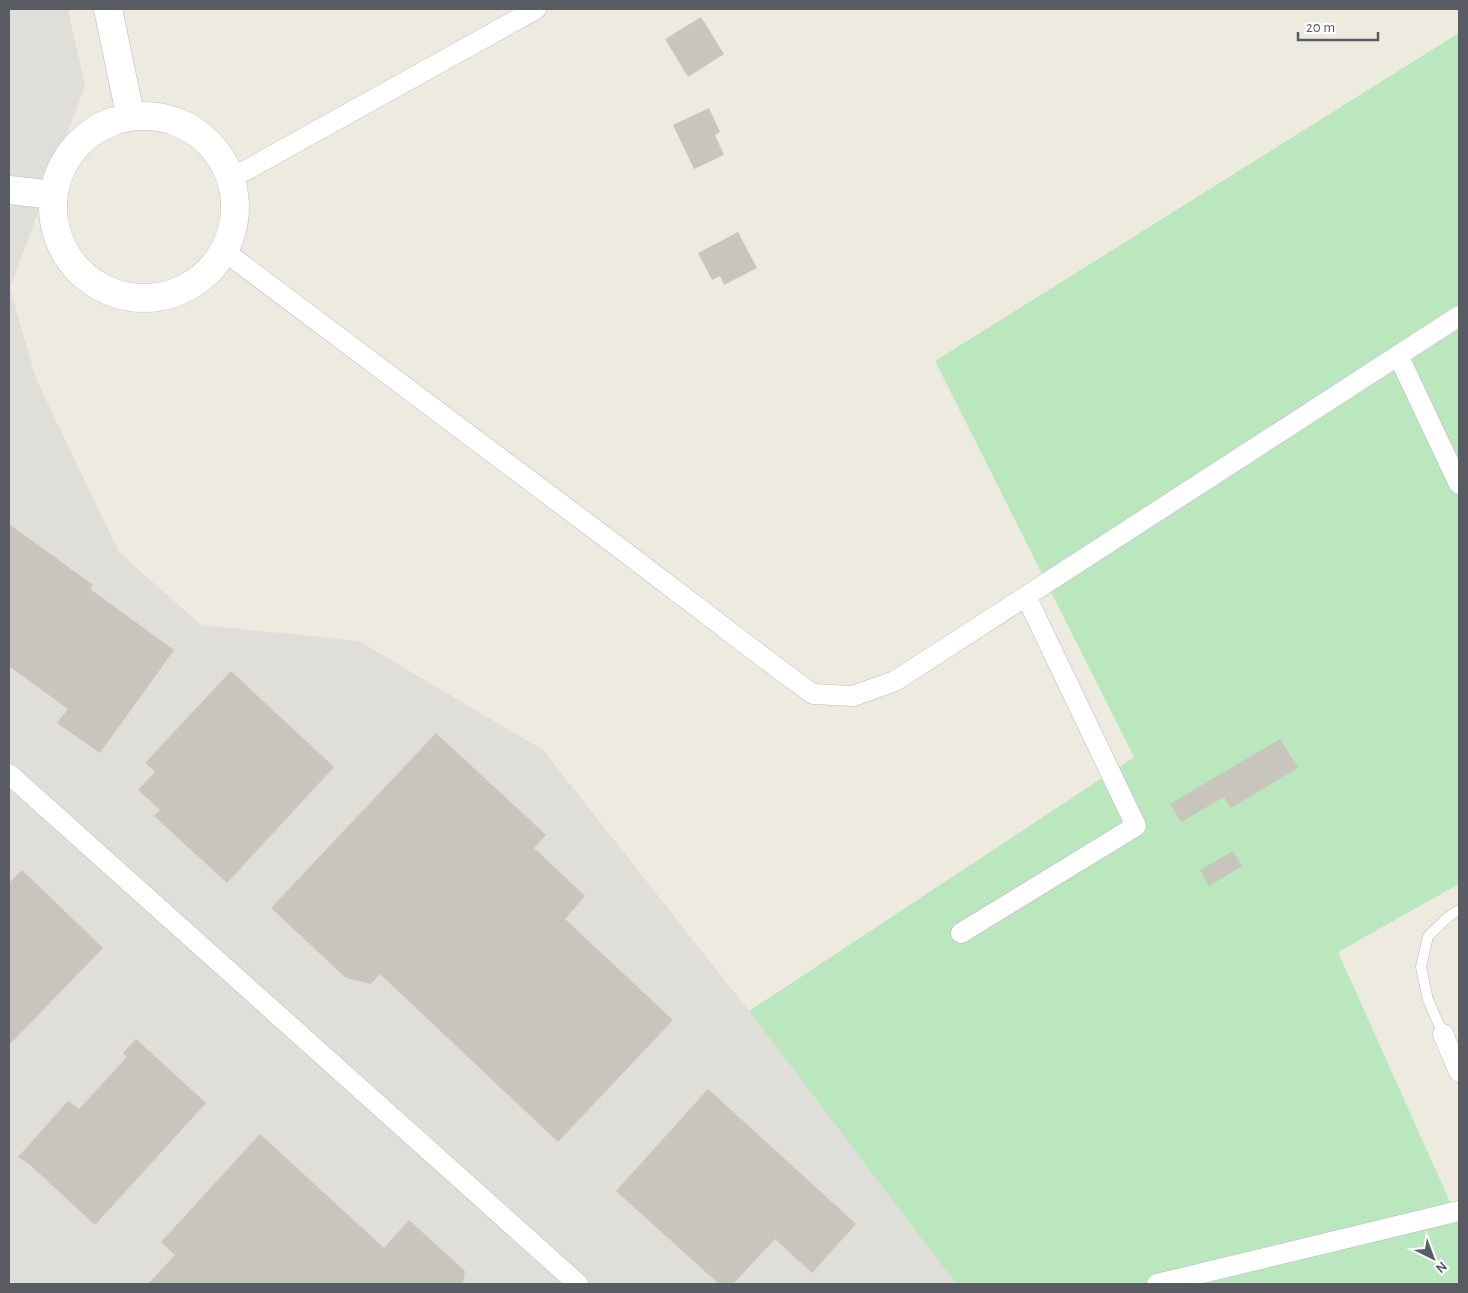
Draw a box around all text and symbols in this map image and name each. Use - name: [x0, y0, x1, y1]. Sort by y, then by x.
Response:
- scale bar: [1298, 10, 1378, 42]
- text: 20 m: [1306, 20, 1335, 35]
- north arrow: [1408, 1233, 1458, 1283]
- text: N: [1433, 1258, 1449, 1275]

